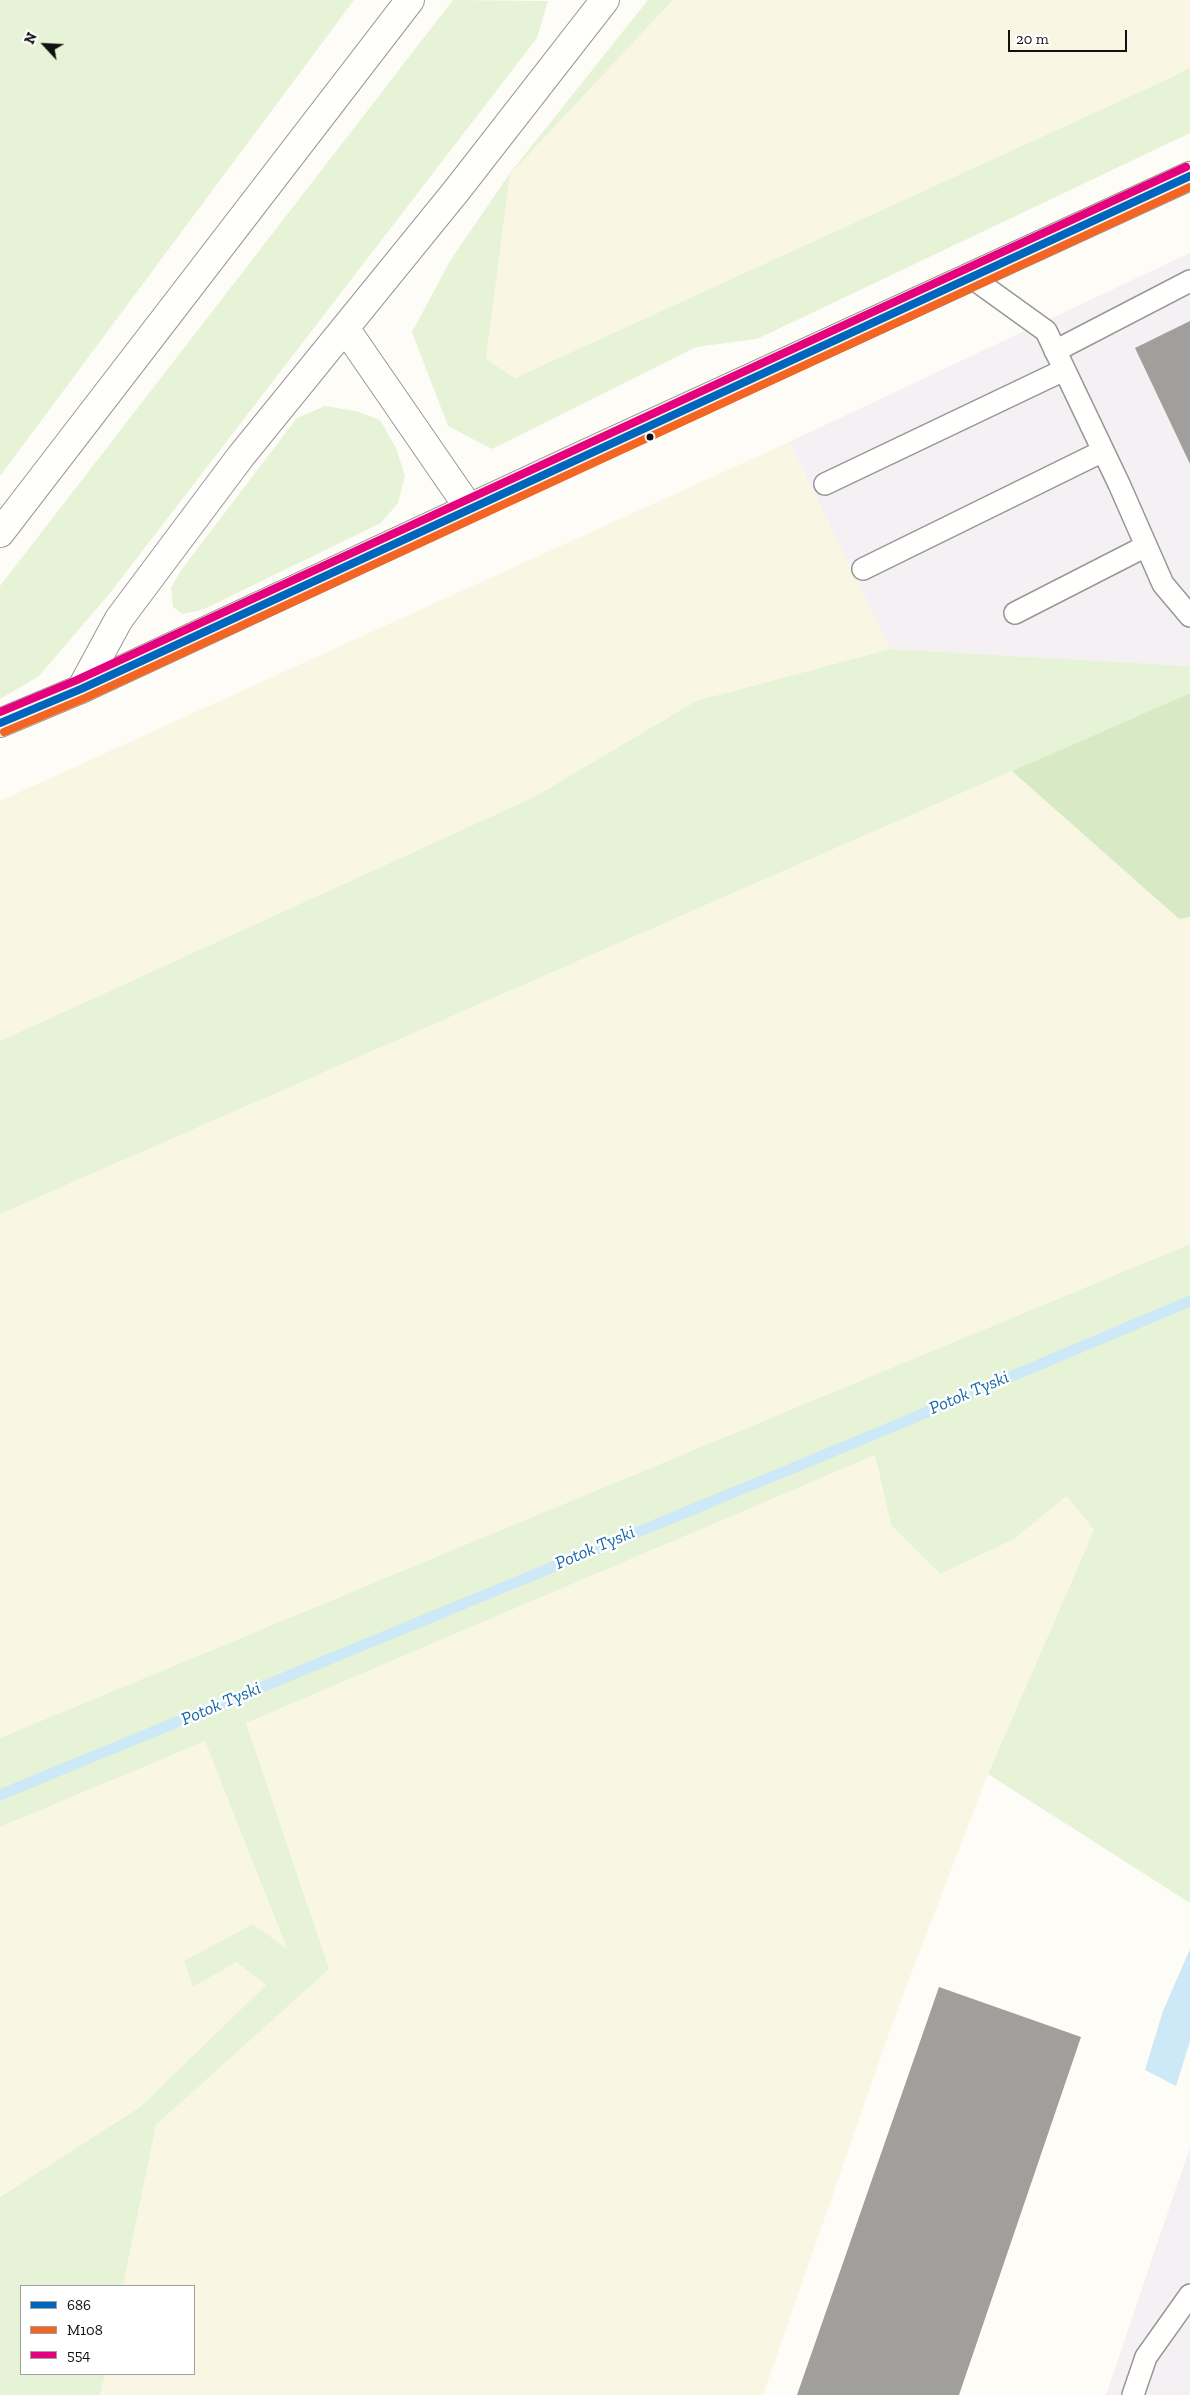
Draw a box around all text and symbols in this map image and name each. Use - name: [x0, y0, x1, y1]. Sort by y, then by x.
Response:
- north arrow: [20, 20, 70, 70]
- scale bar: [1010, 20, 1129, 52]
- text: N: [21, 30, 41, 47]
- text: 20 m: [1016, 30, 1049, 48]
- unlabelled marker: [645, 432, 655, 442]
- water label: Potok Tyski: [926, 1367, 1012, 1419]
- water label: Potok Tyski: [552, 1522, 638, 1574]
- water label: Potok Tyski: [178, 1678, 264, 1730]
- legend: [20, 2285, 195, 2375]
- text: 686: [67, 2296, 91, 2314]
- text: M108: [67, 2321, 103, 2339]
- text: 554: [67, 2346, 90, 2364]

